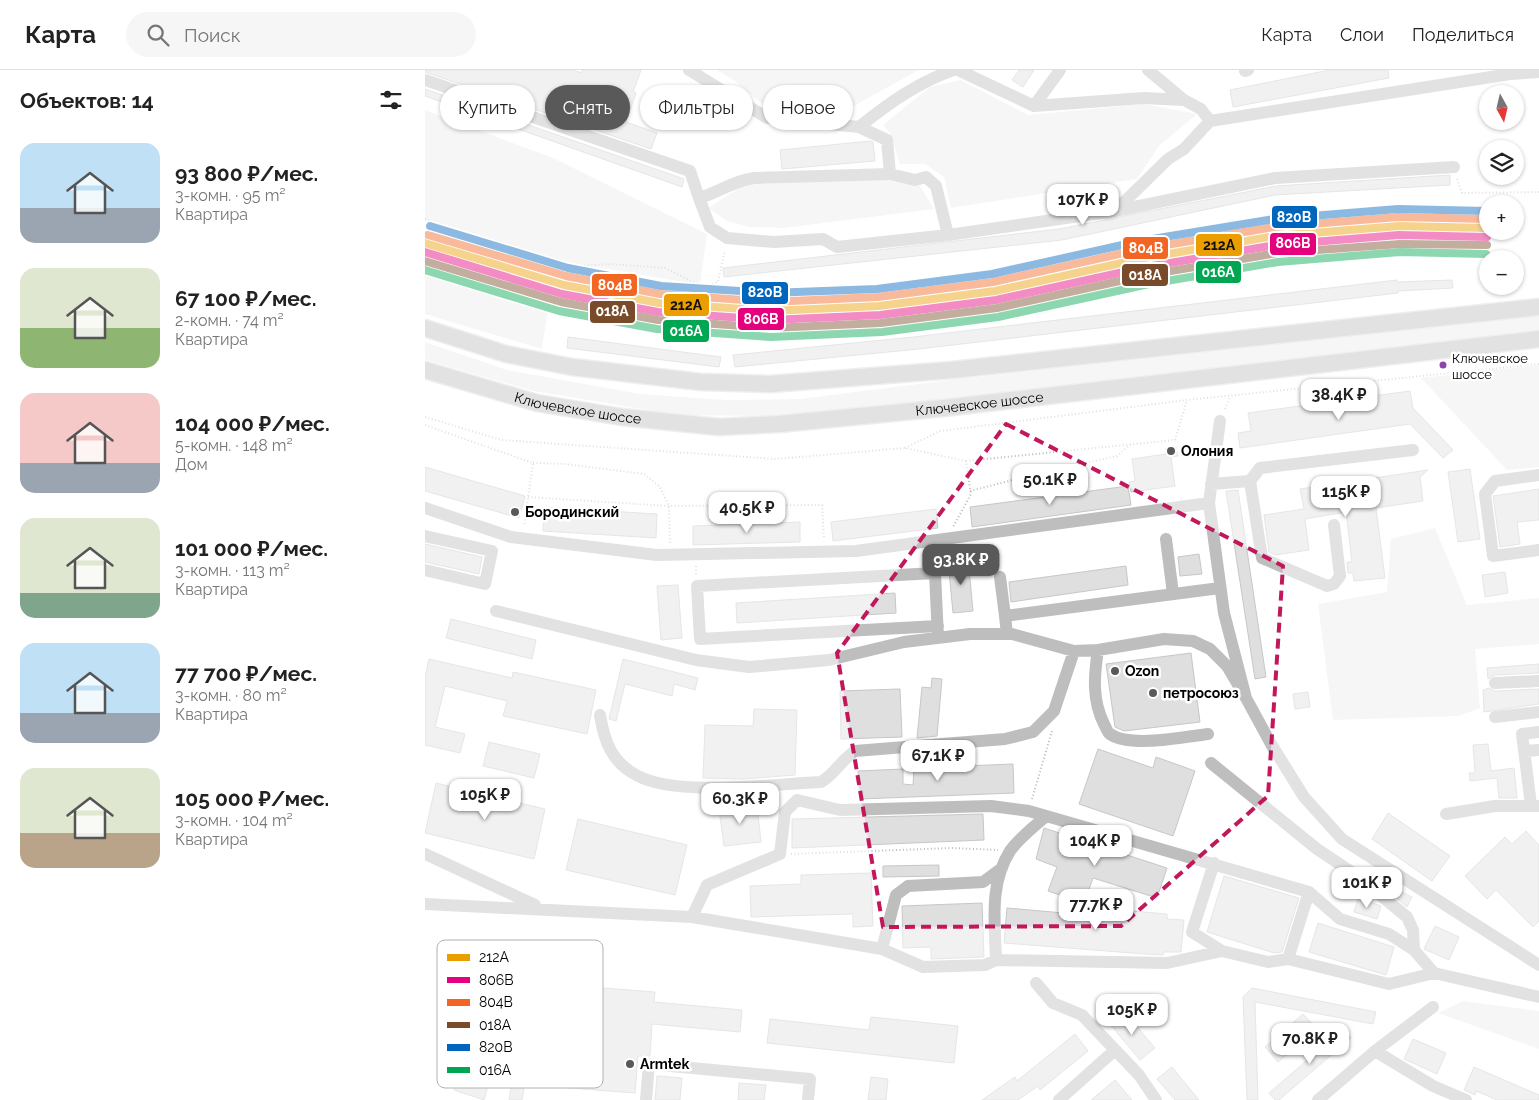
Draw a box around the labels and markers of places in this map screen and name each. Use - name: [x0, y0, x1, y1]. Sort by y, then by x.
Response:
- pin: 107K ₽: [1042, 184, 1124, 226]
- place label: Ключевское шоссе: [1452, 351, 1528, 382]
- marker: Ключевское шоссе: [1438, 360, 1448, 370]
- pin: 38.4K ₽: [1293, 378, 1385, 421]
- place label: Олония: [1181, 443, 1233, 459]
- marker: Олония: [1165, 445, 1177, 457]
- pin: 50.1K ₽: [1004, 464, 1096, 506]
- pin: 115K ₽: [1305, 476, 1387, 518]
- pin: 40.5K ₽: [701, 492, 793, 534]
- place label: Бородинский: [525, 504, 619, 520]
- marker: Бородинский: [509, 506, 521, 518]
- pin: 93.8K ₽: [915, 544, 1007, 586]
- place label: Ozon: [1125, 663, 1159, 679]
- marker: Ozon: [1109, 665, 1121, 677]
- place label: петросоюз: [1163, 685, 1239, 701]
- marker: петросоюз: [1147, 687, 1159, 699]
- pin: 67.1K ₽: [892, 740, 984, 782]
- pin: 105K ₽: [444, 778, 526, 821]
- pin: 60.3K ₽: [694, 782, 786, 825]
- pin: 104K ₽: [1054, 824, 1136, 867]
- pin: 101K ₽: [1326, 866, 1408, 909]
- pin: 77.7K ₽: [1050, 888, 1142, 931]
- pin: 105K ₽: [1091, 994, 1173, 1036]
- pin: 70.8K ₽: [1264, 1022, 1356, 1065]
- place label: Armtek: [640, 1056, 689, 1072]
- marker: Armtek: [624, 1058, 636, 1070]

